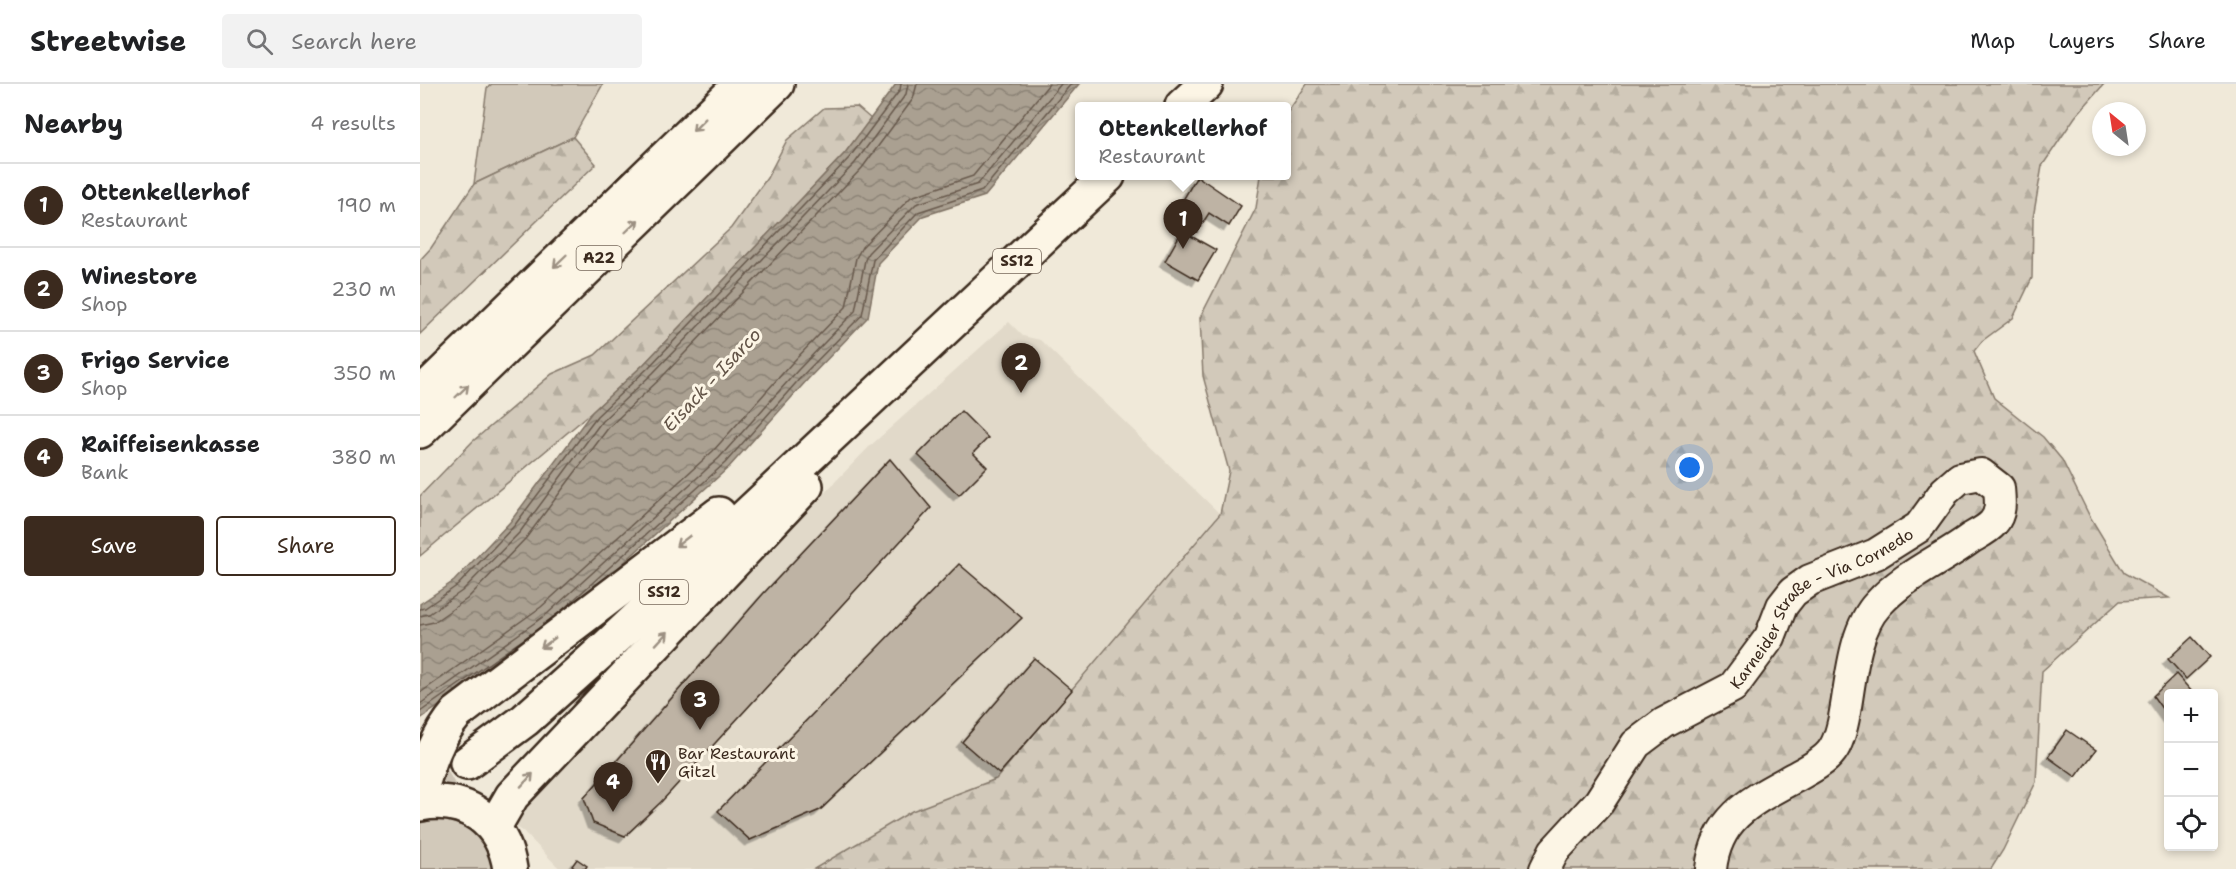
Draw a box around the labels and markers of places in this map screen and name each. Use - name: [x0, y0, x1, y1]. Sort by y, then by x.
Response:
- pin: 1: [1164, 200, 1203, 249]
- pin: 2: [1002, 344, 1040, 393]
- pin: 3: [680, 680, 720, 730]
- place label: Bar Restaurant Gitzl: [678, 743, 796, 782]
- restaurant icon: Bar Restaurant Gitzl: [643, 747, 673, 785]
- pin: 4: [594, 762, 632, 812]

